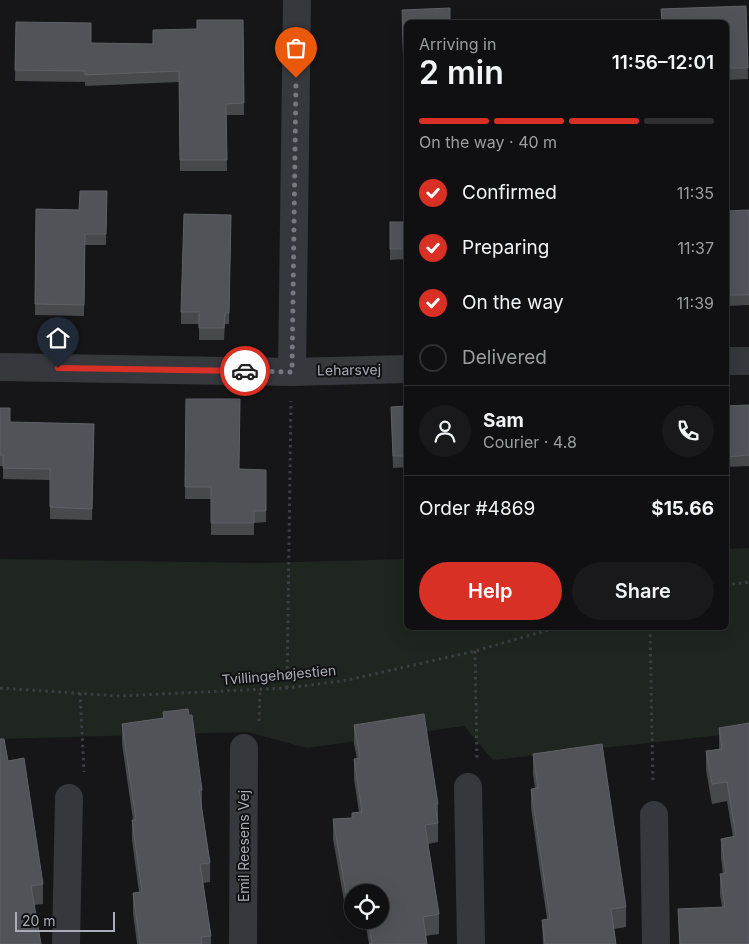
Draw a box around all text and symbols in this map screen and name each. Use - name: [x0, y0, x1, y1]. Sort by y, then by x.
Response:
- pin: [275, 27, 317, 78]
- icon: bag: [282, 34, 310, 62]
- text: Arriving in: [419, 34, 496, 54]
- text: 11:56–12:01: [612, 51, 714, 74]
- text: 2 min: [419, 53, 504, 92]
- text: On the way · 40 m: [419, 132, 557, 152]
- icon: check: [419, 179, 447, 207]
- text: Confirmed: [462, 181, 557, 204]
- text: 11:35: [677, 183, 714, 203]
- icon: check: [419, 234, 447, 262]
- text: Preparing: [462, 236, 549, 259]
- text: 11:37: [677, 238, 714, 258]
- icon: check: [419, 289, 447, 317]
- text: On the way: [462, 291, 564, 314]
- text: 11:39: [677, 293, 714, 313]
- pin: [37, 317, 79, 368]
- icon: home: [44, 324, 72, 352]
- courier: [220, 346, 270, 396]
- text: Delivered: [462, 346, 547, 369]
- icon: car: [231, 357, 259, 385]
- street label: Leharsvej: [317, 360, 381, 379]
- button: person: [419, 405, 471, 457]
- button: phone: [662, 405, 714, 457]
- text: Sam: [483, 409, 524, 432]
- text: Courier · 4.8: [483, 432, 577, 452]
- text: Order #4869: [419, 497, 535, 520]
- text: $15.66: [651, 497, 714, 520]
- button: Help: [419, 562, 562, 620]
- button: Share: [572, 562, 714, 620]
- street label: Tvillingehøjestien: [221, 661, 337, 688]
- street label: Emil Reesens Vej: [235, 790, 252, 902]
- map controls: [344, 884, 389, 929]
- button: locate: [344, 884, 389, 929]
- scale bar: [15, 909, 115, 932]
- text: 20 m: [22, 912, 56, 929]

